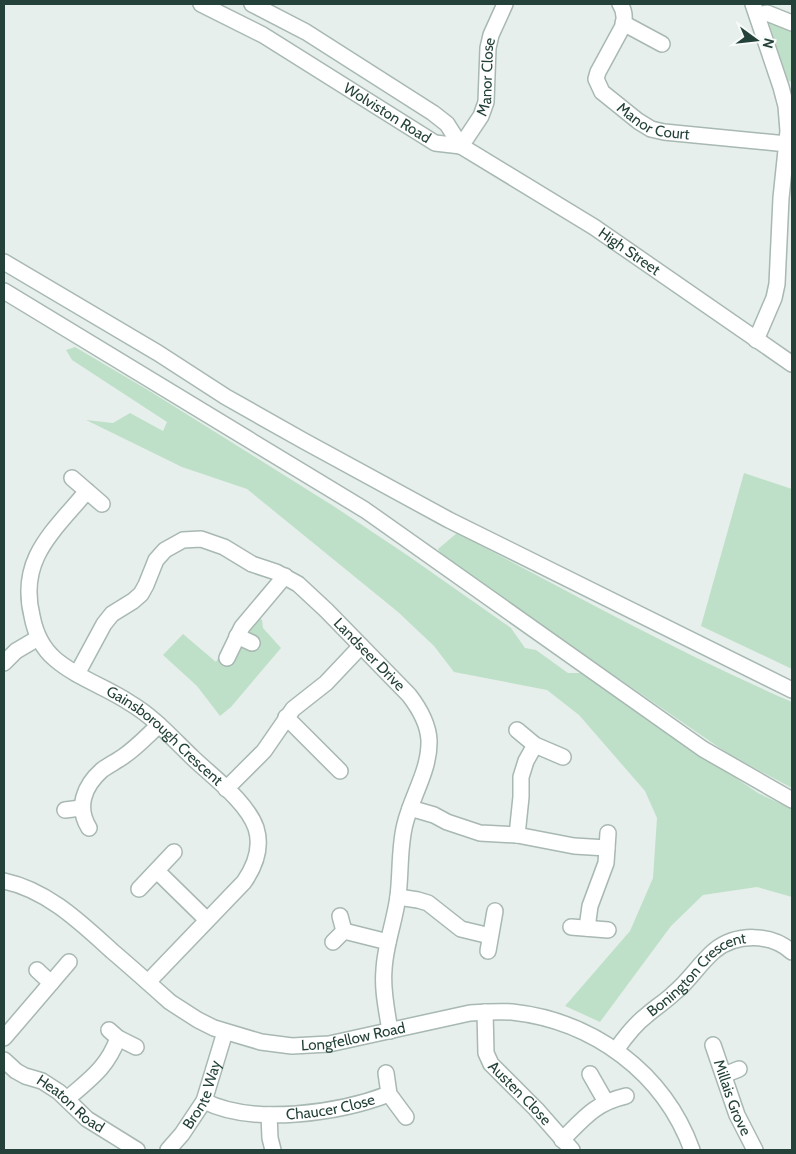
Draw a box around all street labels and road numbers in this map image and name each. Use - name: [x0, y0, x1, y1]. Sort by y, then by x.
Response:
- street label: Manor Close: [473, 35, 499, 119]
- street label: Wolviston Road: [340, 79, 434, 147]
- street label: Manor Court: [613, 99, 691, 143]
- street label: High Street: [595, 224, 664, 279]
- street label: Landseer Drive: [330, 614, 409, 695]
- street label: Gainsborough Crescent: [103, 682, 227, 789]
- street label: Bonington Crescent: [643, 929, 747, 1020]
- street label: Longfellow Road: [300, 1018, 407, 1055]
- street label: Austen Close: [484, 1057, 555, 1129]
- street label: Millais Grove: [710, 1057, 755, 1139]
- street label: Bronte Way: [179, 1058, 225, 1133]
- street label: Heaton Road: [33, 1071, 108, 1137]
- street label: Chaucer Close: [286, 1090, 377, 1124]

